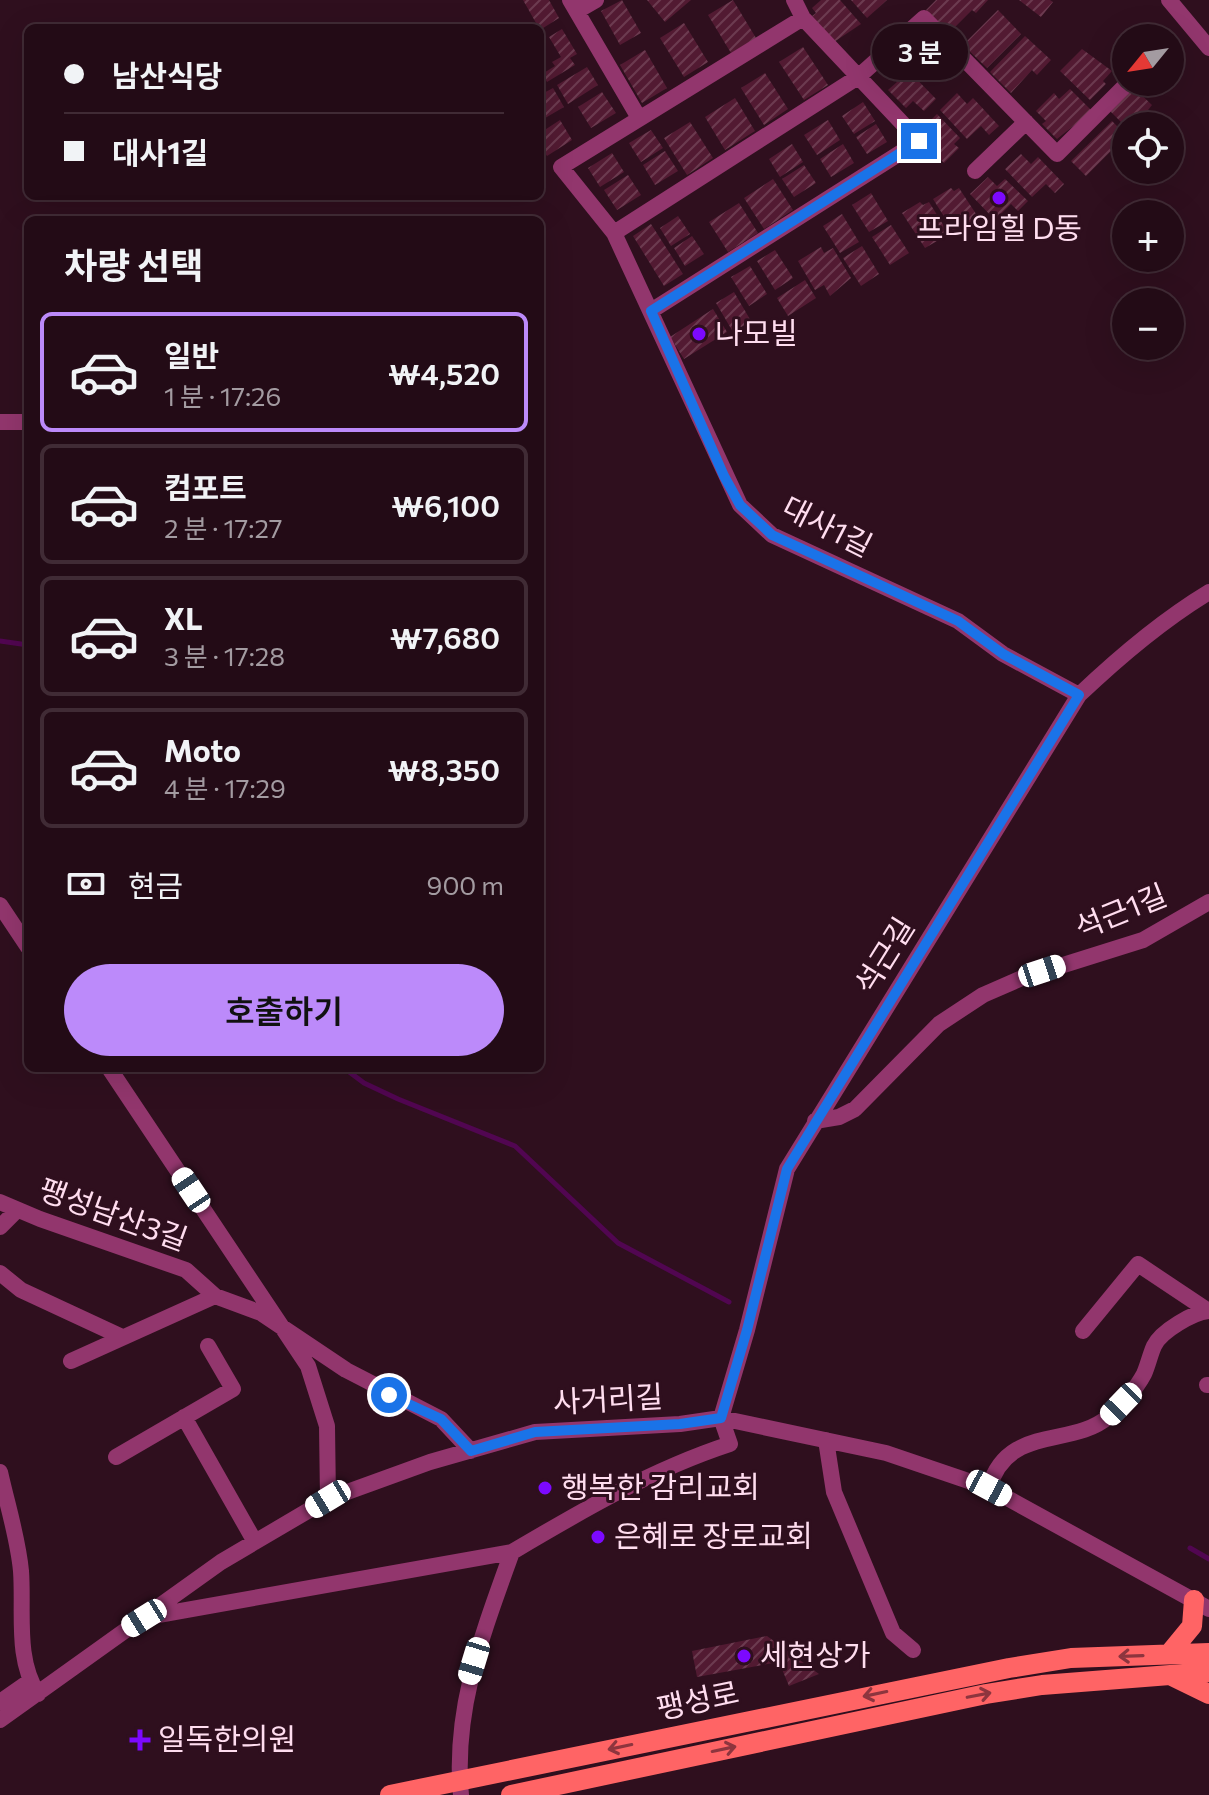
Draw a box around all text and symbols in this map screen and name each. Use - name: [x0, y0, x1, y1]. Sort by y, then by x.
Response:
- north arrow: [1112, 24, 1184, 96]
- map controls: [1112, 24, 1184, 360]
- callout: 3 분: [871, 25, 967, 81]
- text: 3 분: [898, 36, 942, 67]
- text: 남산식당: [112, 56, 222, 93]
- button: locate: [1112, 112, 1184, 184]
- route end: [901, 123, 937, 159]
- text: 대사1길: [112, 133, 208, 170]
- marker: 프라임힐 D동: [990, 189, 1008, 207]
- button: +: [1112, 200, 1184, 272]
- place label: 프라임힐 D동: [916, 208, 1082, 245]
- text: 차량 선택: [64, 242, 203, 286]
- button: −: [1112, 288, 1184, 360]
- place label: 나모빌: [715, 313, 798, 350]
- marker: 나모빌: [690, 325, 708, 343]
- icon: car: [68, 336, 140, 408]
- text: 일반: [164, 336, 219, 373]
- text: ₩4,520: [388, 354, 500, 391]
- text: 1 분 · 17:26: [164, 380, 281, 411]
- icon: car: [68, 468, 140, 540]
- text: 컴포트: [164, 468, 247, 505]
- text: ₩6,100: [392, 486, 500, 523]
- street label: 대사1길: [777, 487, 879, 563]
- text: 2 분 · 17:27: [164, 512, 282, 543]
- text: XL: [164, 599, 203, 636]
- icon: car: [68, 600, 140, 672]
- text: ₩7,680: [390, 618, 500, 655]
- text: 3 분 · 17:28: [164, 640, 285, 671]
- text: Moto: [164, 731, 241, 768]
- icon: car: [68, 732, 140, 804]
- text: ₩8,350: [388, 750, 500, 787]
- text: 4 분 · 17:29: [164, 772, 286, 803]
- icon: cash: [64, 862, 108, 906]
- text: 현금: [128, 866, 183, 903]
- text: 900 m: [427, 869, 504, 900]
- street label: 석근1길: [1069, 875, 1171, 945]
- street label: 석근길: [845, 910, 921, 1000]
- car: [1015, 952, 1069, 990]
- button: 호출하기: [64, 964, 504, 1056]
- car: [168, 1163, 214, 1217]
- street label: 팽성남산3길: [35, 1169, 193, 1257]
- street label: 사거리길: [552, 1376, 664, 1419]
- route start: [371, 1377, 407, 1413]
- car: [1096, 1378, 1146, 1430]
- car: [962, 1466, 1016, 1510]
- place label: 행복한 감리교회: [561, 1467, 760, 1504]
- car: [301, 1476, 355, 1522]
- marker: 행복한 감리교회: [536, 1479, 554, 1497]
- place label: 은혜로 장로교회: [614, 1516, 813, 1553]
- marker: 은혜로 장로교회: [589, 1528, 607, 1546]
- car: [117, 1595, 171, 1641]
- car: [456, 1635, 492, 1687]
- place label: 세현상가: [760, 1635, 870, 1672]
- marker: 세현상가: [735, 1647, 753, 1665]
- one-way arrow: [1118, 1648, 1145, 1663]
- street label: 팽성로: [653, 1672, 742, 1725]
- one-way arrow: [862, 1687, 888, 1702]
- one-way arrow: [965, 1687, 991, 1702]
- place label: 일독한의원: [158, 1719, 296, 1756]
- marker: 일독한의원: [129, 1729, 151, 1751]
- one-way arrow: [608, 1741, 633, 1756]
- one-way arrow: [711, 1741, 737, 1756]

